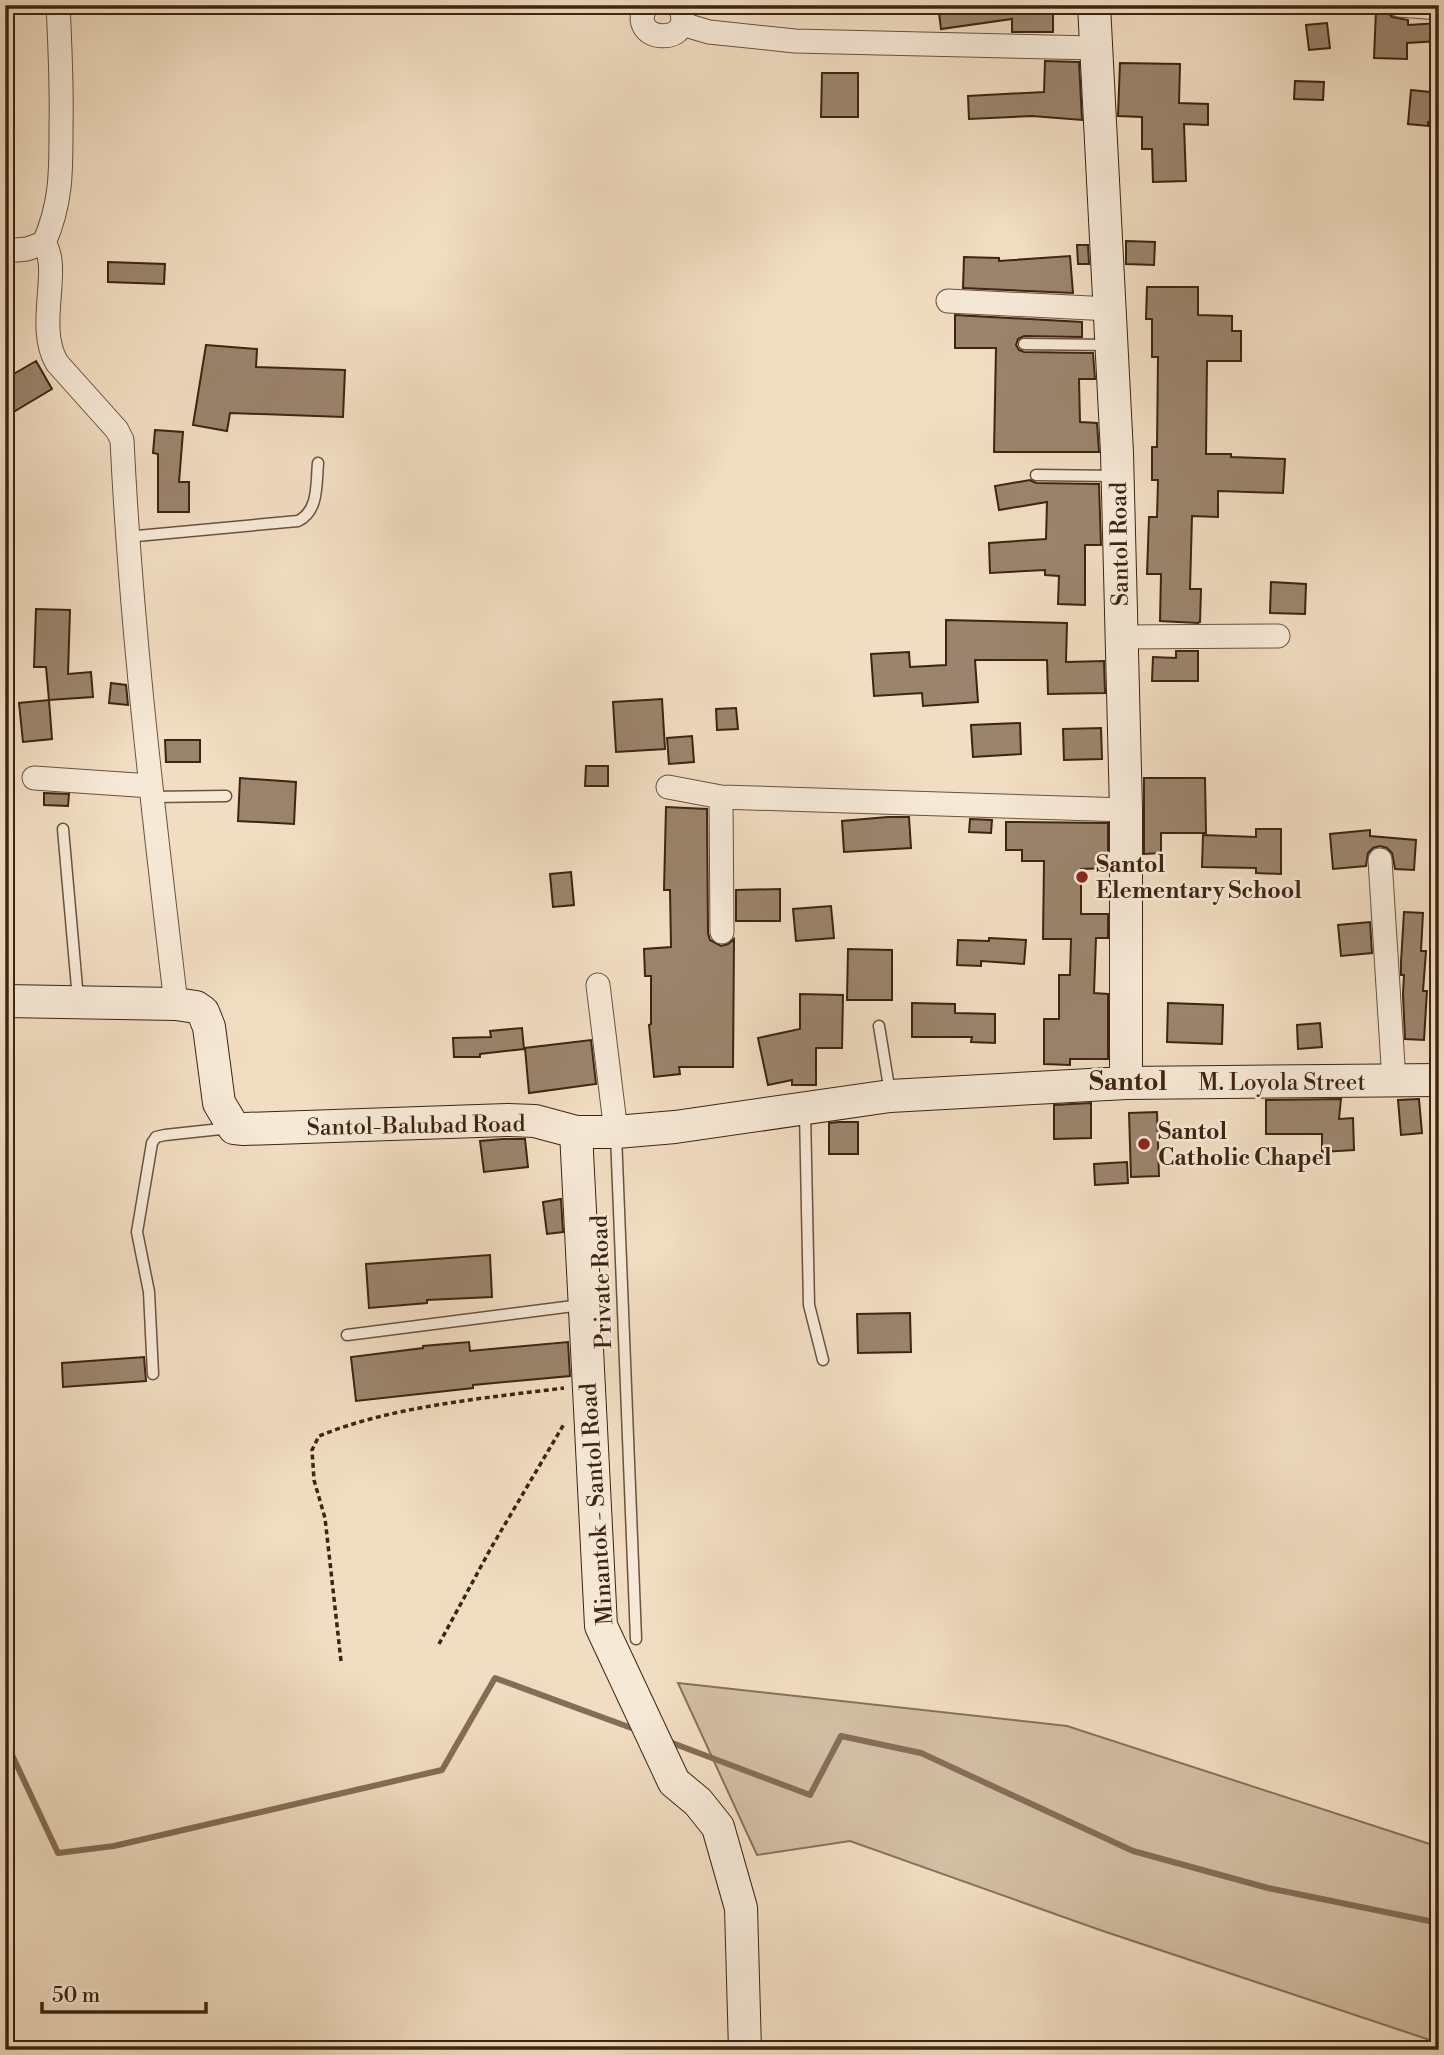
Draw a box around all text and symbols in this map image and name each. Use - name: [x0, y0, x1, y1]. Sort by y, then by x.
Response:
- street label: Santol Road: [1105, 482, 1135, 606]
- place label: Santol Elementary School: [1096, 851, 1302, 905]
- marker: Santol Elementary School: [1074, 869, 1090, 885]
- district label: Santol: [1089, 1066, 1167, 1098]
- street label: M. Loyola Street: [1198, 1069, 1366, 1097]
- street label: Santol-Balubad Road: [306, 1110, 526, 1142]
- place label: Santol Catholic Chapel: [1158, 1118, 1332, 1172]
- marker: Santol Catholic Chapel: [1136, 1136, 1152, 1152]
- street label: Private Road: [586, 1214, 618, 1350]
- street label: Minantok - Santol Road: [575, 1382, 619, 1626]
- scale bar: [42, 1971, 206, 2015]
- text: 50 m: [52, 1983, 100, 2009]

